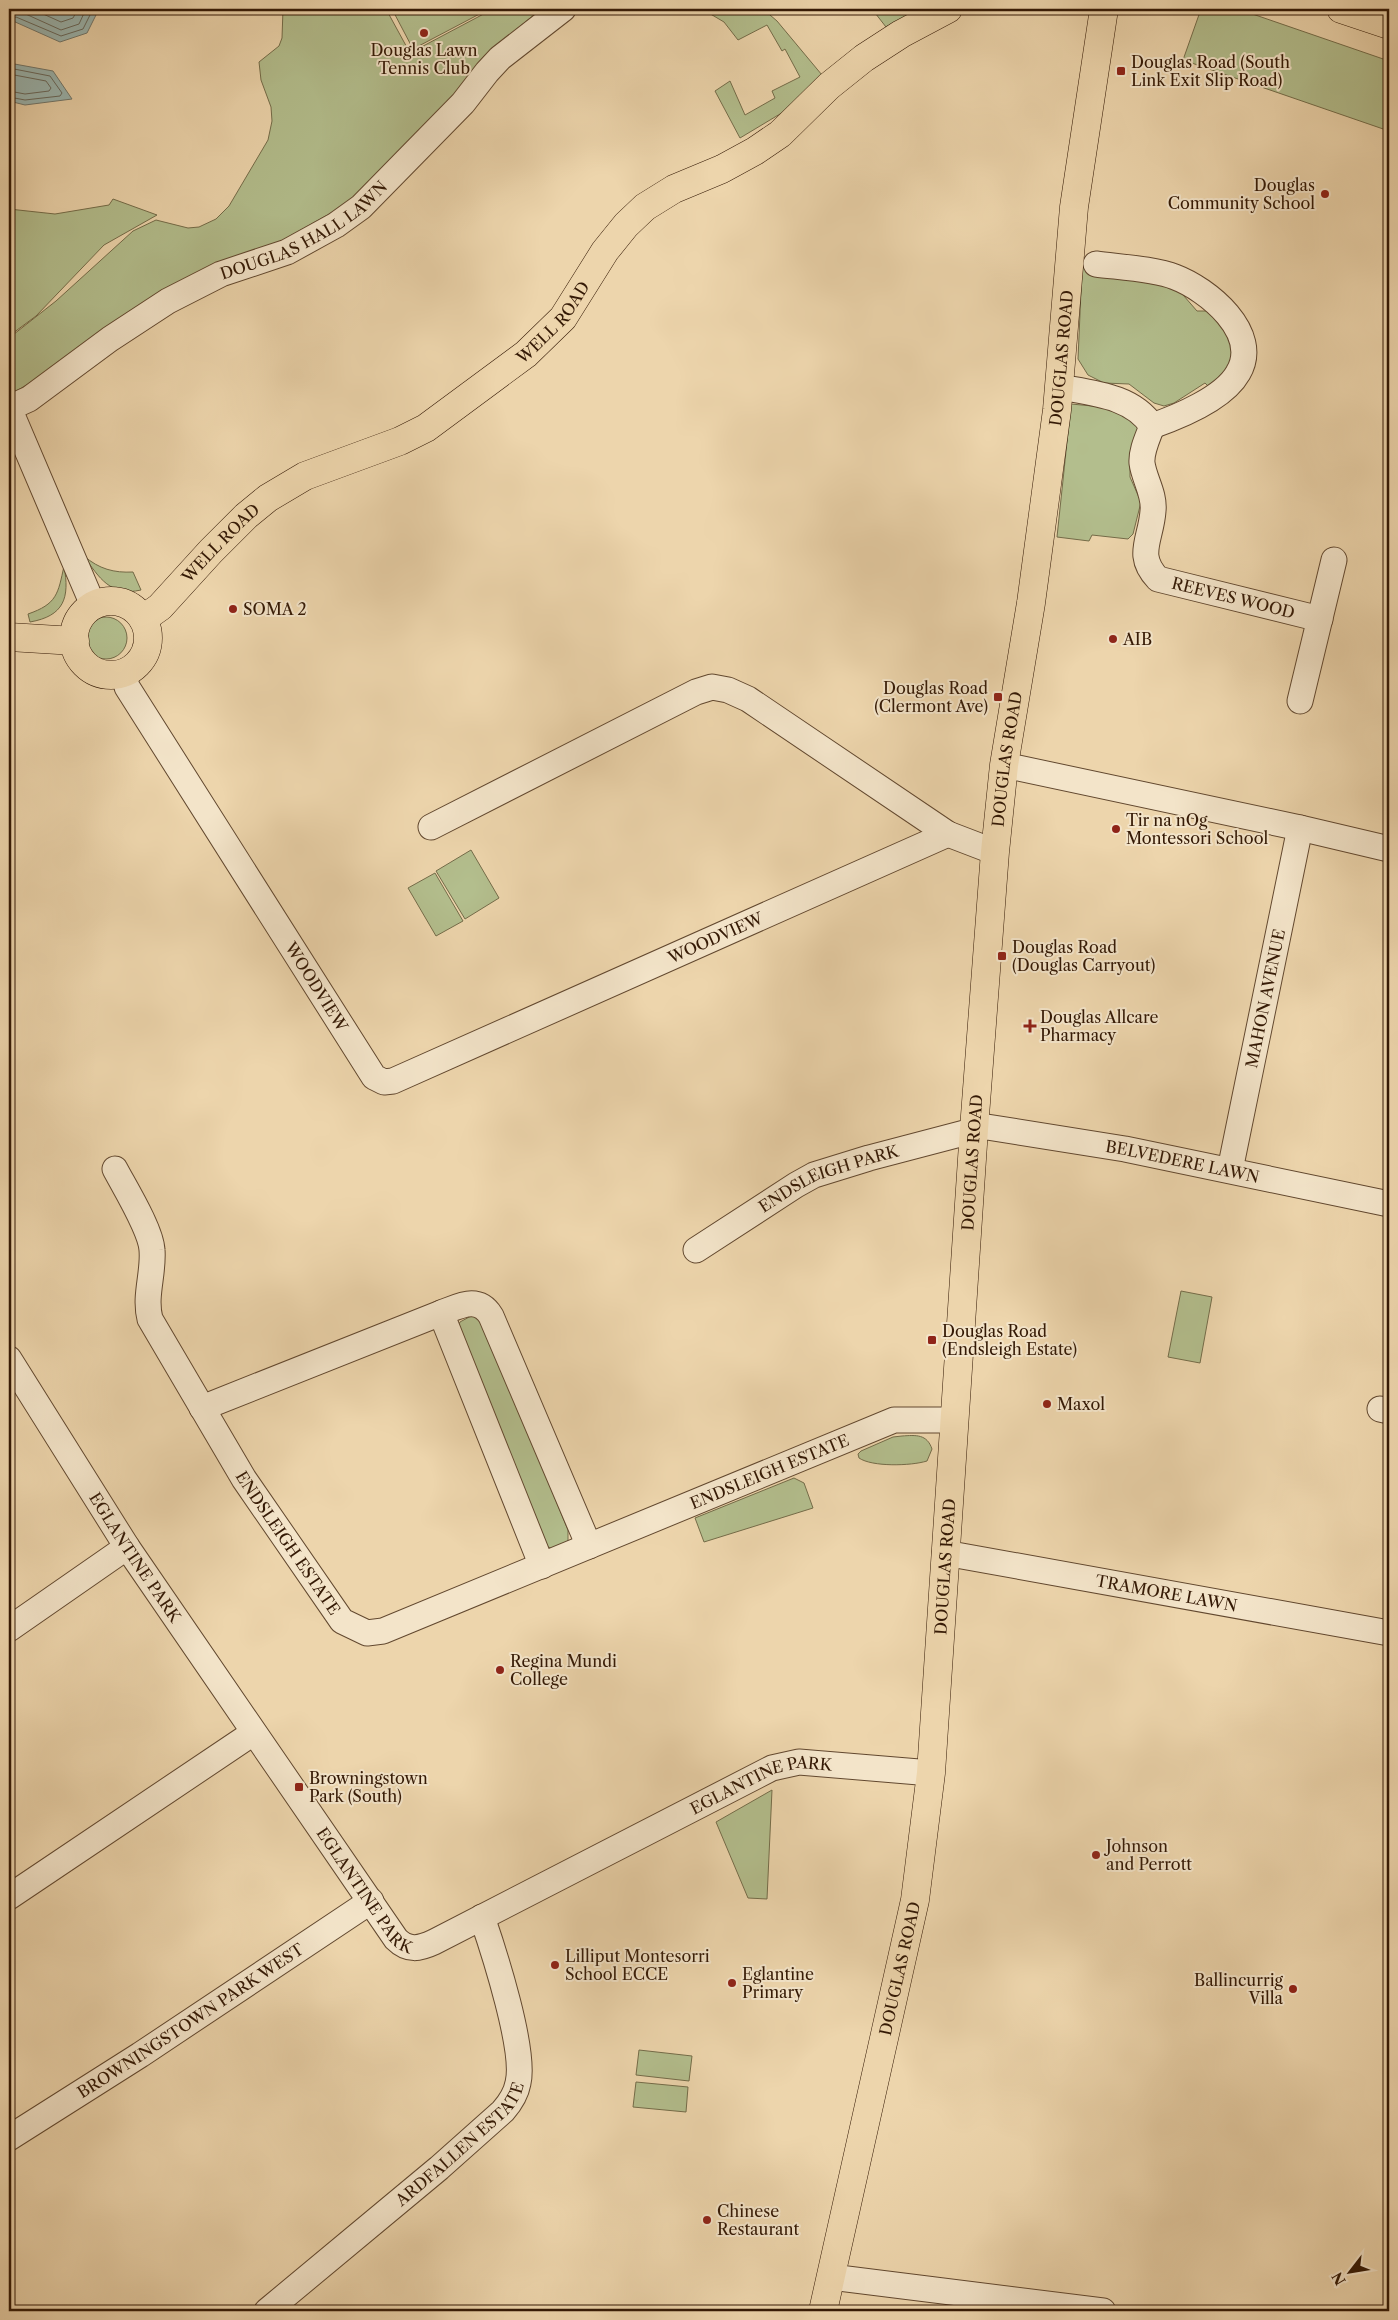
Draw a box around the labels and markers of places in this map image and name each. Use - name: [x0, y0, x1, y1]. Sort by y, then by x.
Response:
- marker: Douglas Lawn Tennis Club: [418, 27, 430, 39]
- place label: Douglas Lawn Tennis Club: [370, 40, 478, 78]
- place label: Douglas Road (South Link Exit Slip Road): [1131, 52, 1290, 90]
- marker: Douglas Road (South Link Exit Slip Road): [1115, 65, 1127, 77]
- place label: Douglas Community School: [1168, 175, 1315, 213]
- marker: Douglas Community School: [1319, 188, 1331, 200]
- place label: SOMA 2: [243, 599, 307, 619]
- marker: SOMA 2: [227, 603, 239, 615]
- place label: AIB: [1122, 629, 1152, 649]
- marker: AIB: [1107, 633, 1119, 645]
- place label: Douglas Road (Clermont Ave): [874, 678, 988, 716]
- marker: Douglas Road (Clermont Ave): [992, 691, 1004, 703]
- place label: Tir na nOg Montessori School: [1126, 810, 1268, 848]
- marker: Tir na nOg Montessori School: [1110, 823, 1122, 835]
- place label: Douglas Road (Douglas Carryout): [1012, 937, 1155, 975]
- marker: Douglas Road (Douglas Carryout): [996, 950, 1008, 962]
- place label: Douglas Allcare Pharmacy: [1040, 1007, 1159, 1045]
- marker: Douglas Allcare Pharmacy: [1024, 1020, 1036, 1032]
- place label: Douglas Road (Endsleigh Estate): [942, 1321, 1077, 1359]
- marker: Douglas Road (Endsleigh Estate): [926, 1334, 938, 1346]
- place label: Maxol: [1057, 1394, 1105, 1414]
- marker: Maxol: [1041, 1398, 1053, 1410]
- place label: Regina Mundi College: [510, 1651, 617, 1689]
- marker: Regina Mundi College: [494, 1664, 506, 1676]
- place label: Browningstown Park (South): [309, 1768, 428, 1806]
- marker: Browningstown Park (South): [293, 1781, 305, 1793]
- place label: Johnson and Perrott: [1103, 1836, 1192, 1874]
- marker: Johnson and Perrott: [1090, 1849, 1102, 1861]
- place label: Lilliput Montesorri School ECCE: [565, 1946, 710, 1984]
- marker: Lilliput Montesorri School ECCE: [549, 1959, 561, 1971]
- place label: Eglantine Primary: [742, 1964, 814, 2002]
- place label: Ballincurrig Villa: [1194, 1970, 1284, 2008]
- marker: Eglantine Primary: [726, 1977, 738, 1989]
- marker: Ballincurrig Villa: [1287, 1983, 1299, 1995]
- place label: Chinese Restaurant: [717, 2201, 800, 2239]
- marker: Chinese Restaurant: [701, 2214, 713, 2226]

